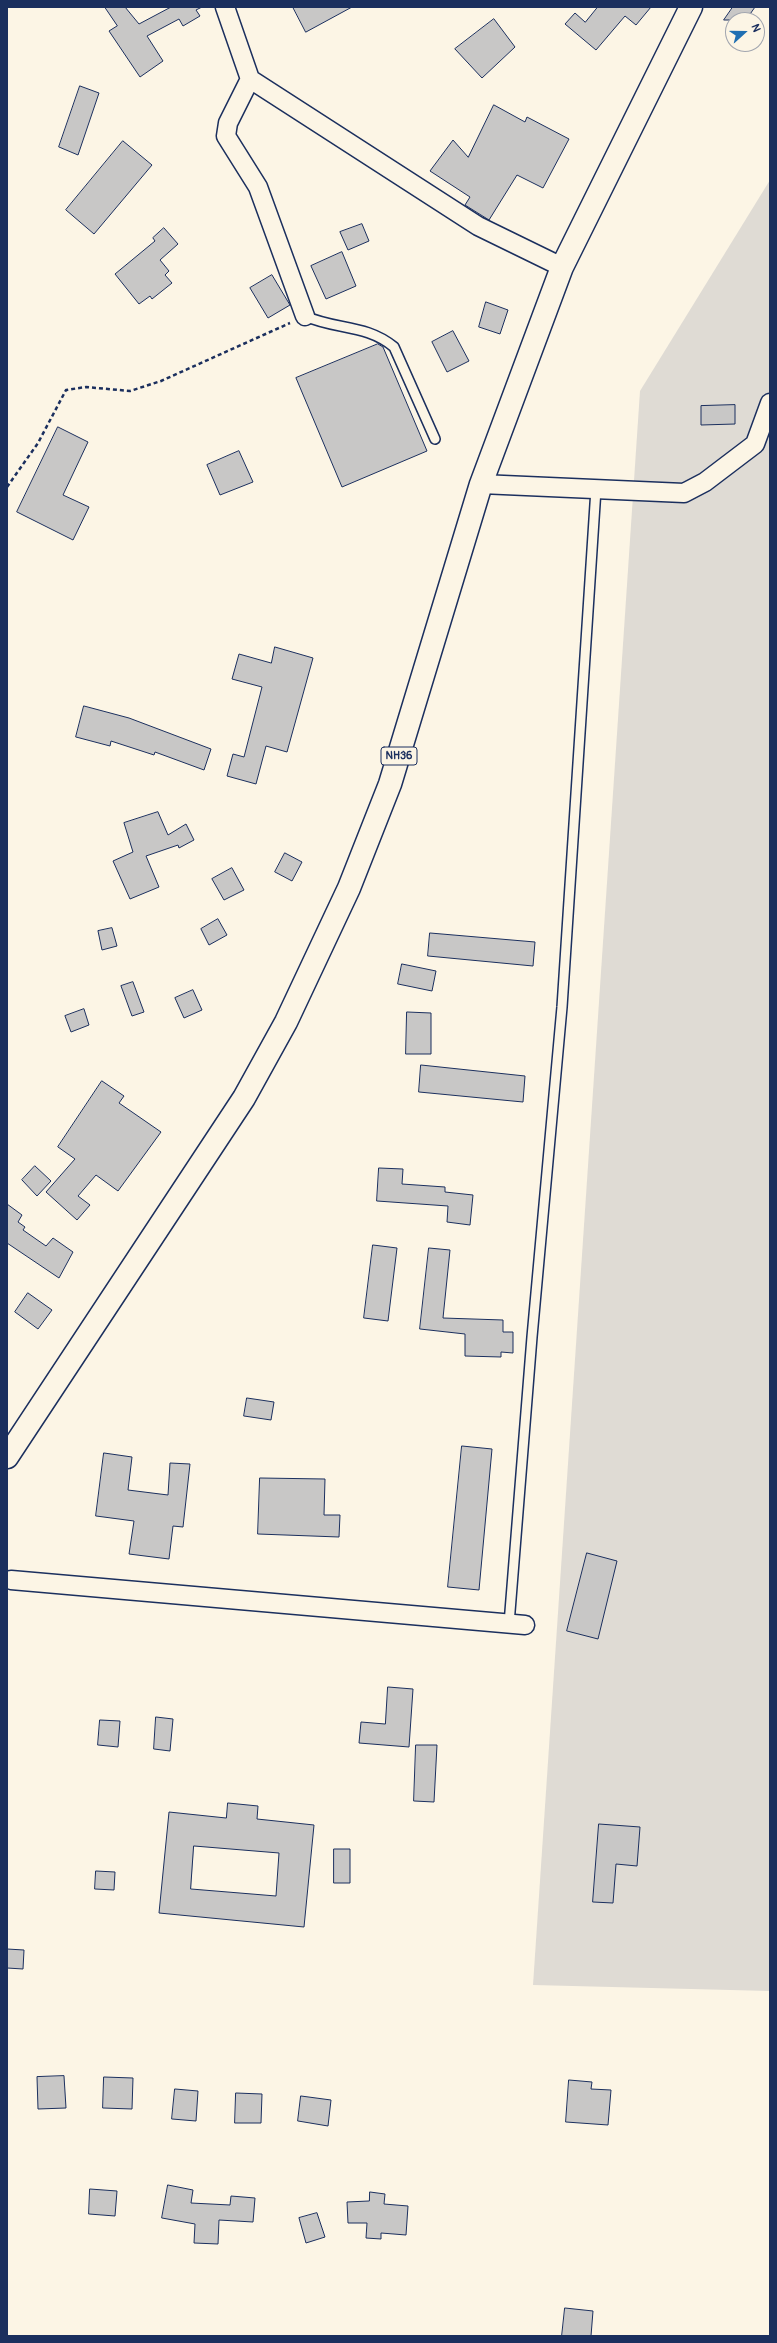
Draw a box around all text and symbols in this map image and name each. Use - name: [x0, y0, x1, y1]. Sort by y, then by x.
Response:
- north arrow: [725, 12, 765, 52]
- text: N: [748, 22, 763, 34]
- road number: NH36: [381, 747, 417, 765]

